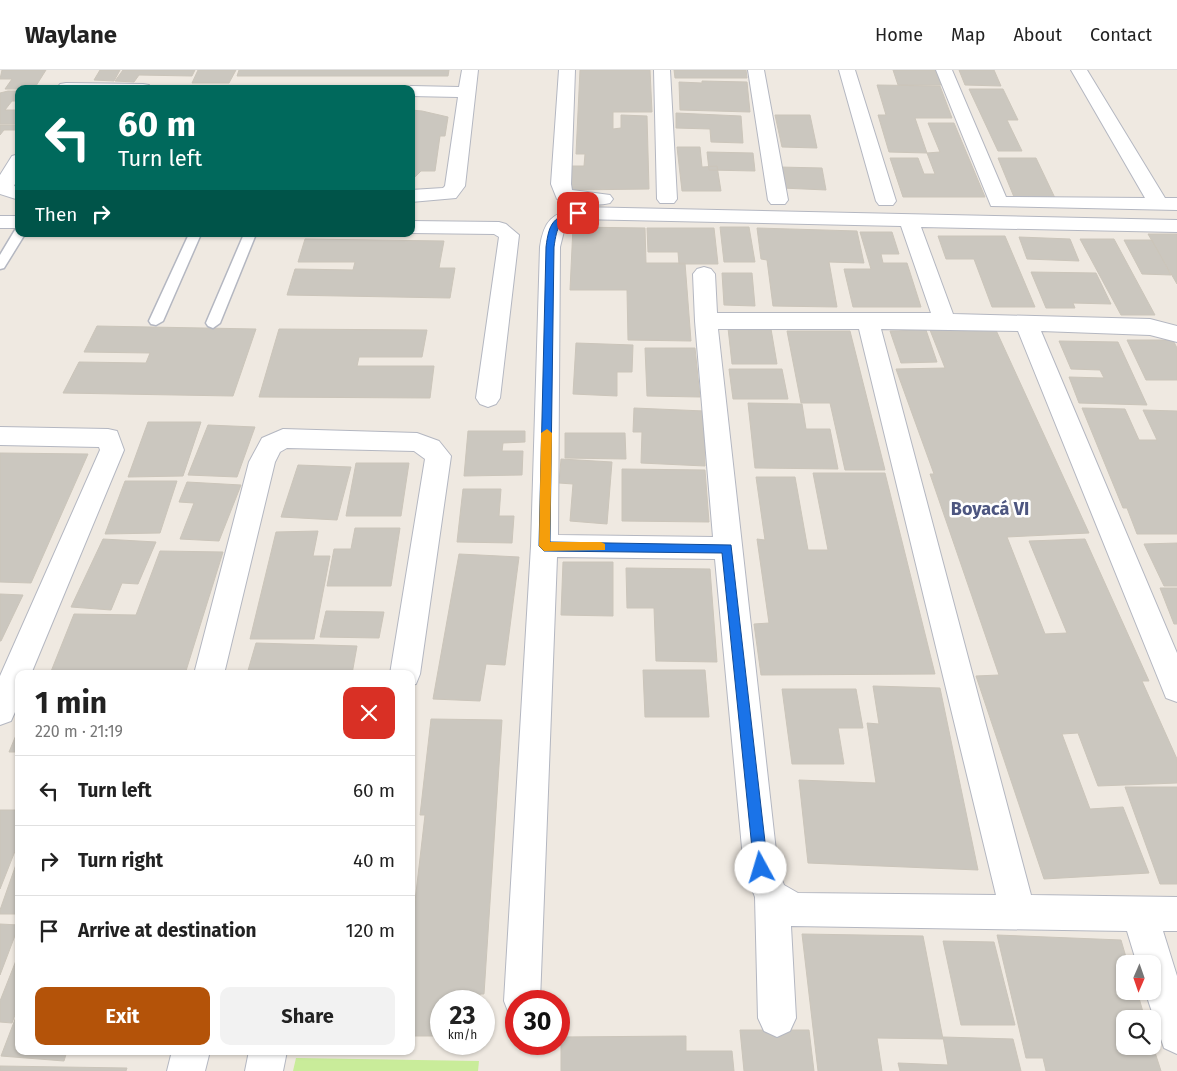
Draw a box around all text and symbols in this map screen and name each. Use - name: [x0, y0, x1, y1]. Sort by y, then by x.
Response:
- text: Waylane: [25, 21, 117, 49]
- text: Home: [875, 24, 923, 46]
- text: Map: [951, 24, 985, 46]
- text: About: [1013, 24, 1062, 46]
- text: Contact: [1090, 24, 1152, 46]
- text: 60 m: [118, 103, 196, 145]
- icon: left: [35, 105, 100, 170]
- text: Turn left: [118, 145, 202, 172]
- pin: [557, 192, 599, 234]
- icon: arrive: [564, 199, 592, 227]
- icon: right: [87, 200, 115, 228]
- text: Then: [35, 203, 77, 226]
- district label: Boyacá VI: [951, 498, 1029, 520]
- text: 1 min: [35, 685, 107, 721]
- button: close: [343, 687, 395, 739]
- text: 220 m · 21:19: [35, 722, 123, 741]
- icon: left: [35, 777, 63, 805]
- text: Turn left: [78, 779, 152, 802]
- text: 60 m: [353, 779, 395, 802]
- position arrow: [734, 841, 786, 893]
- icon: right: [35, 847, 63, 875]
- text: Turn right: [78, 849, 163, 872]
- text: 40 m: [353, 849, 395, 872]
- icon: arrive: [35, 917, 63, 945]
- text: Arrive at destination: [78, 919, 257, 942]
- text: 120 m: [345, 919, 395, 942]
- north arrow: [1116, 955, 1161, 1000]
- map controls: [1116, 955, 1161, 1055]
- button: Exit: [35, 987, 210, 1045]
- button: Share: [220, 987, 395, 1045]
- speed limit sign: 30: [505, 990, 570, 1055]
- text: 23: [450, 1001, 475, 1031]
- button: search: [1116, 1010, 1161, 1055]
- text: km/h: [448, 1028, 477, 1042]

